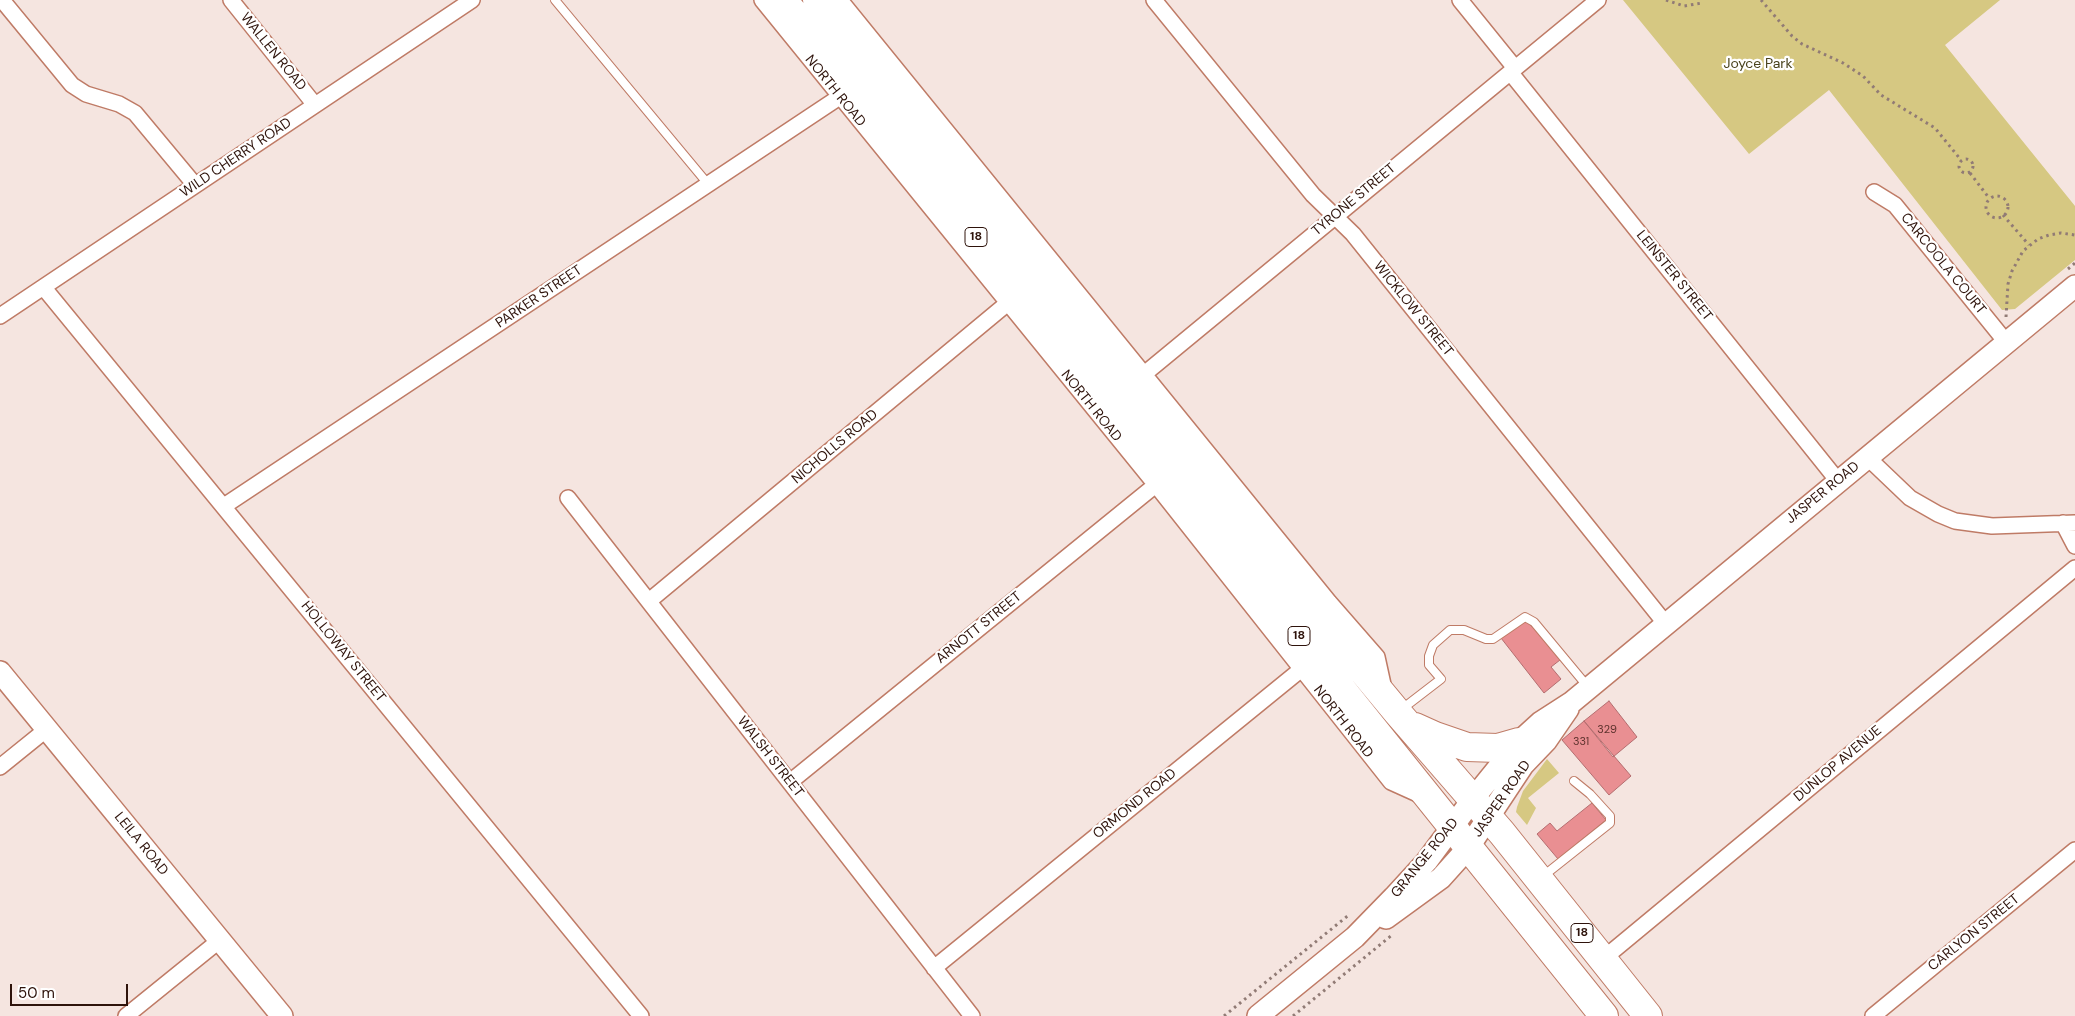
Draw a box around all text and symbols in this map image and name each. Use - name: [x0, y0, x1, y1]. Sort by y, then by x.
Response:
- street label: WALLEN ROAD: [236, 10, 310, 94]
- street label: NORTH ROAD: [801, 52, 869, 130]
- park label: Joyce Park: [1723, 56, 1793, 72]
- street label: WILD CHERRY ROAD: [177, 115, 295, 201]
- street label: TYRONE STREET: [1309, 160, 1399, 240]
- street label: CARCOOLA COURT: [1897, 210, 1989, 318]
- street label: LEINSTER STREET: [1632, 227, 1716, 325]
- road number: 18: [965, 228, 987, 246]
- street label: WICKLOW STREET: [1370, 258, 1456, 360]
- street label: PARKER STREET: [493, 262, 585, 332]
- street label: NORTH ROAD: [1057, 367, 1125, 445]
- street label: NICHOLLS ROAD: [789, 406, 881, 488]
- street label: JASPER ROAD: [1783, 458, 1863, 528]
- street label: ARNOTT STREET: [933, 589, 1025, 667]
- street label: HOLLOWAY STREET: [297, 598, 389, 706]
- road number: 18: [1288, 626, 1310, 646]
- street label: NORTH ROAD: [1310, 682, 1376, 762]
- street label: WALSH STREET: [733, 713, 807, 801]
- street label: DUNLOP AVENUE: [1791, 722, 1885, 806]
- house number: 329: [1597, 723, 1617, 737]
- house number: 331: [1573, 735, 1589, 749]
- street label: JASPER ROAD: [1469, 758, 1535, 840]
- street label: ORMOND ROAD: [1090, 765, 1180, 843]
- street label: LEILA ROAD: [110, 809, 172, 879]
- street label: GRANGE ROAD: [1388, 815, 1462, 901]
- street label: CARLYON STREET: [1925, 891, 2023, 975]
- road number: 18: [1571, 924, 1593, 942]
- scale bar: [12, 974, 130, 1006]
- text: 50 m: [18, 983, 55, 1003]

